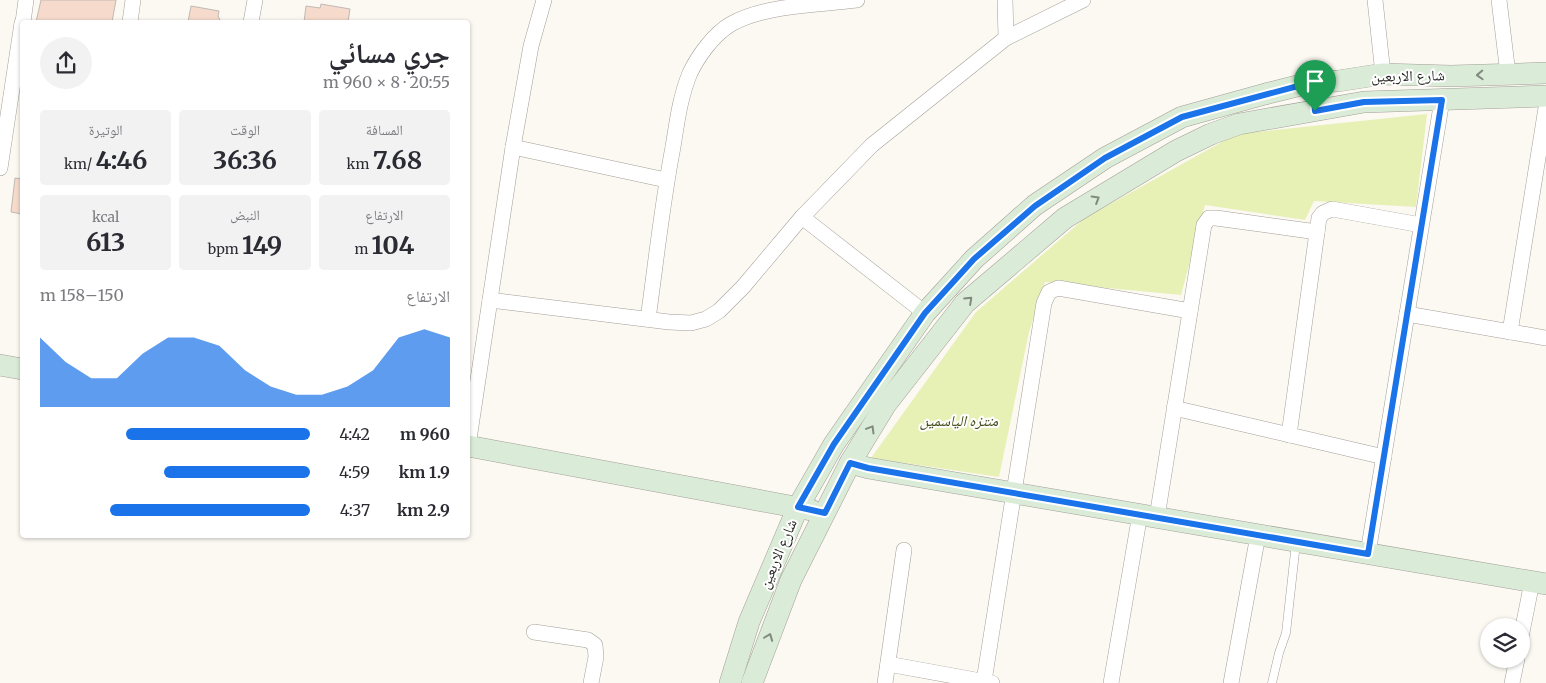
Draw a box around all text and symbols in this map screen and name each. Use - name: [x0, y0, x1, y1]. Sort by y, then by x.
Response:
- text: جري مسائي: [328, 35, 450, 71]
- button: share: [40, 37, 92, 89]
- pin: [1294, 60, 1336, 111]
- street label: شارع الاربعين: [1371, 65, 1445, 87]
- icon: arrive: [1301, 67, 1329, 95]
- one-way arrow: [1476, 70, 1484, 81]
- text: 20:55 · 8 × 960 m: [323, 72, 450, 92]
- text: الوتيرة: [89, 121, 123, 139]
- text: الوقت: [230, 121, 260, 139]
- text: المسافة: [366, 121, 403, 139]
- text: 4:46: [96, 144, 147, 176]
- text: 36:36: [213, 144, 277, 176]
- text: 7.68: [373, 144, 422, 176]
- text: /km: [64, 155, 96, 173]
- text: km: [346, 155, 373, 173]
- one-way arrow: [1091, 196, 1100, 206]
- text: النبض: [230, 206, 260, 224]
- text: الارتفاع: [365, 206, 403, 224]
- text: kcal: [92, 208, 119, 226]
- text: 613: [86, 226, 125, 258]
- text: 149: [242, 229, 282, 261]
- text: 104: [372, 229, 414, 261]
- text: bpm: [208, 240, 242, 258]
- text: m: [354, 240, 372, 258]
- text: 150–158 m: [40, 285, 124, 305]
- text: الارتفاع: [406, 286, 450, 306]
- one-way arrow: [964, 297, 973, 306]
- park label: منتزه الياسمين: [920, 411, 998, 430]
- text: 4:42: [339, 424, 370, 444]
- text: 960 m: [400, 424, 450, 444]
- one-way arrow: [864, 425, 874, 434]
- text: 4:59: [339, 462, 370, 482]
- text: 1.9 km: [399, 462, 450, 482]
- text: 4:37: [340, 500, 370, 520]
- text: 2.9 km: [397, 500, 450, 520]
- street label: شارع الاربعين: [754, 516, 802, 592]
- map controls: [1480, 618, 1530, 668]
- button: layers: [1480, 618, 1530, 668]
- one-way arrow: [763, 634, 773, 642]

